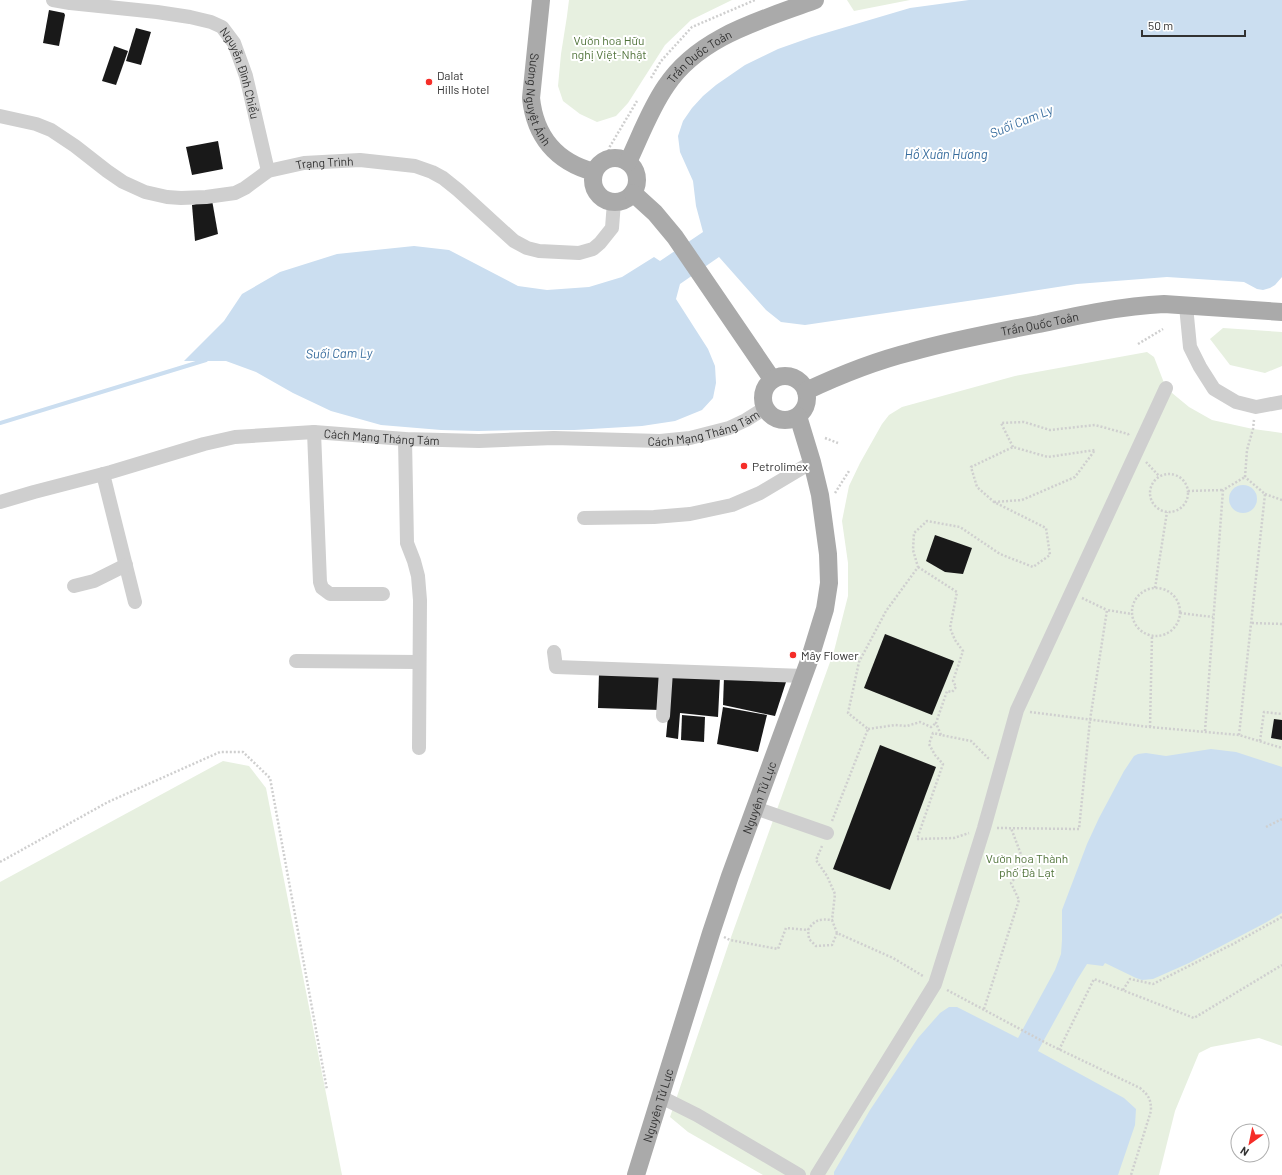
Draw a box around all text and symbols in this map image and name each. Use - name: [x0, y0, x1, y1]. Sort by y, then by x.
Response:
- scale bar: [1142, 12, 1245, 38]
- text: 50 m: [1148, 18, 1173, 32]
- street label: Nguyễn Đình Chiểu: [217, 24, 263, 120]
- street label: Trần Quốc Toản: [663, 27, 734, 86]
- park label: Vườn hoa Hữu nghị Việt-Nhật: [571, 33, 647, 61]
- street label: Sương Nguyệt Ánh: [524, 53, 554, 148]
- place label: Dalat Hills Hotel: [437, 68, 489, 96]
- marker: Dalat Hills Hotel: [424, 77, 434, 87]
- water label: Suối Cam Ly: [987, 101, 1056, 141]
- water label: Hồ Xuân Hương: [905, 146, 988, 162]
- street label: Trạng Trình: [294, 153, 354, 172]
- street label: Trần Quốc Toản: [1000, 309, 1080, 338]
- water label: Suối Cam Ly: [305, 344, 374, 362]
- street label: Cách Mạng Tháng Tám: [647, 406, 762, 448]
- street label: Cách Mạng Tháng Tám: [323, 426, 440, 447]
- place label: Petrolimex: [752, 459, 808, 473]
- marker: Petrolimex: [739, 461, 749, 471]
- place label: Mây Flower: [801, 648, 859, 662]
- marker: Mây Flower: [788, 650, 798, 660]
- street label: Nguyên Tử Lực: [739, 759, 779, 836]
- park label: Vườn hoa Thành phố Đà Lạt: [986, 851, 1068, 879]
- street label: Nguyên Tử Lực: [640, 1067, 676, 1144]
- north arrow: [1230, 1123, 1270, 1163]
- text: N: [1238, 1144, 1251, 1159]

